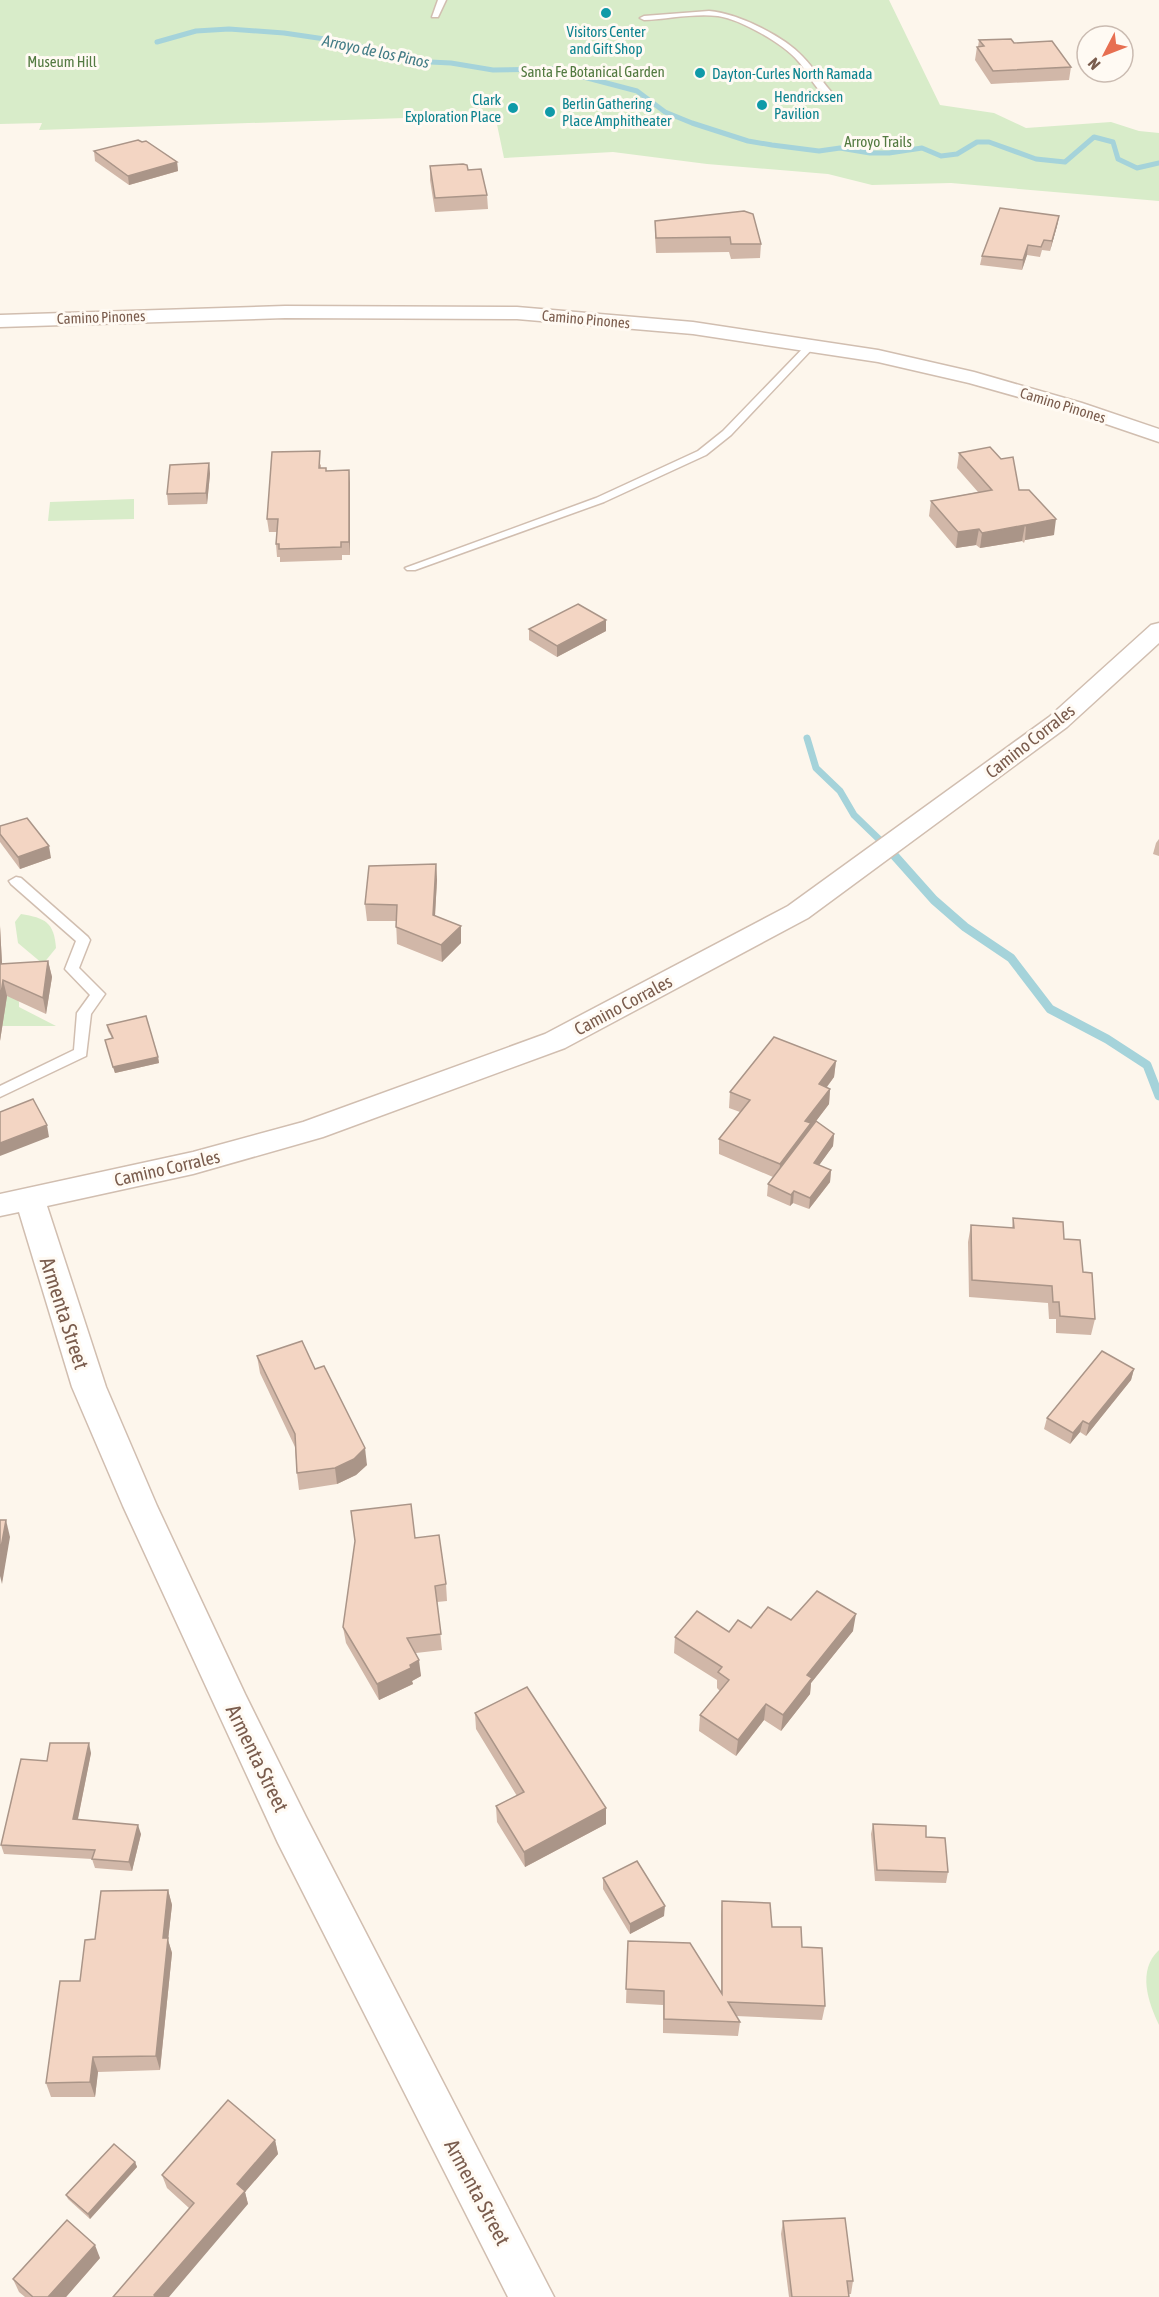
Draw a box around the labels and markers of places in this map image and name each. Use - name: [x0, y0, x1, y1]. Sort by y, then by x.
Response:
- marker: Visitors Center and Gift Shop: [599, 6, 613, 20]
- place label: Visitors Center and Gift Shop: [567, 23, 646, 57]
- place label: Dayton-Curles North Ramada: [712, 65, 872, 82]
- marker: Dayton-Curles North Ramada: [693, 66, 707, 80]
- place label: Hendricksen Pavilion: [774, 88, 843, 122]
- place label: Clark Exploration Place: [405, 91, 501, 125]
- place label: Berlin Gathering Place Amphitheater: [562, 95, 672, 129]
- marker: Hendricksen Pavilion: [755, 98, 769, 112]
- marker: Clark Exploration Place: [506, 101, 520, 115]
- marker: Berlin Gathering Place Amphitheater: [543, 105, 557, 119]

